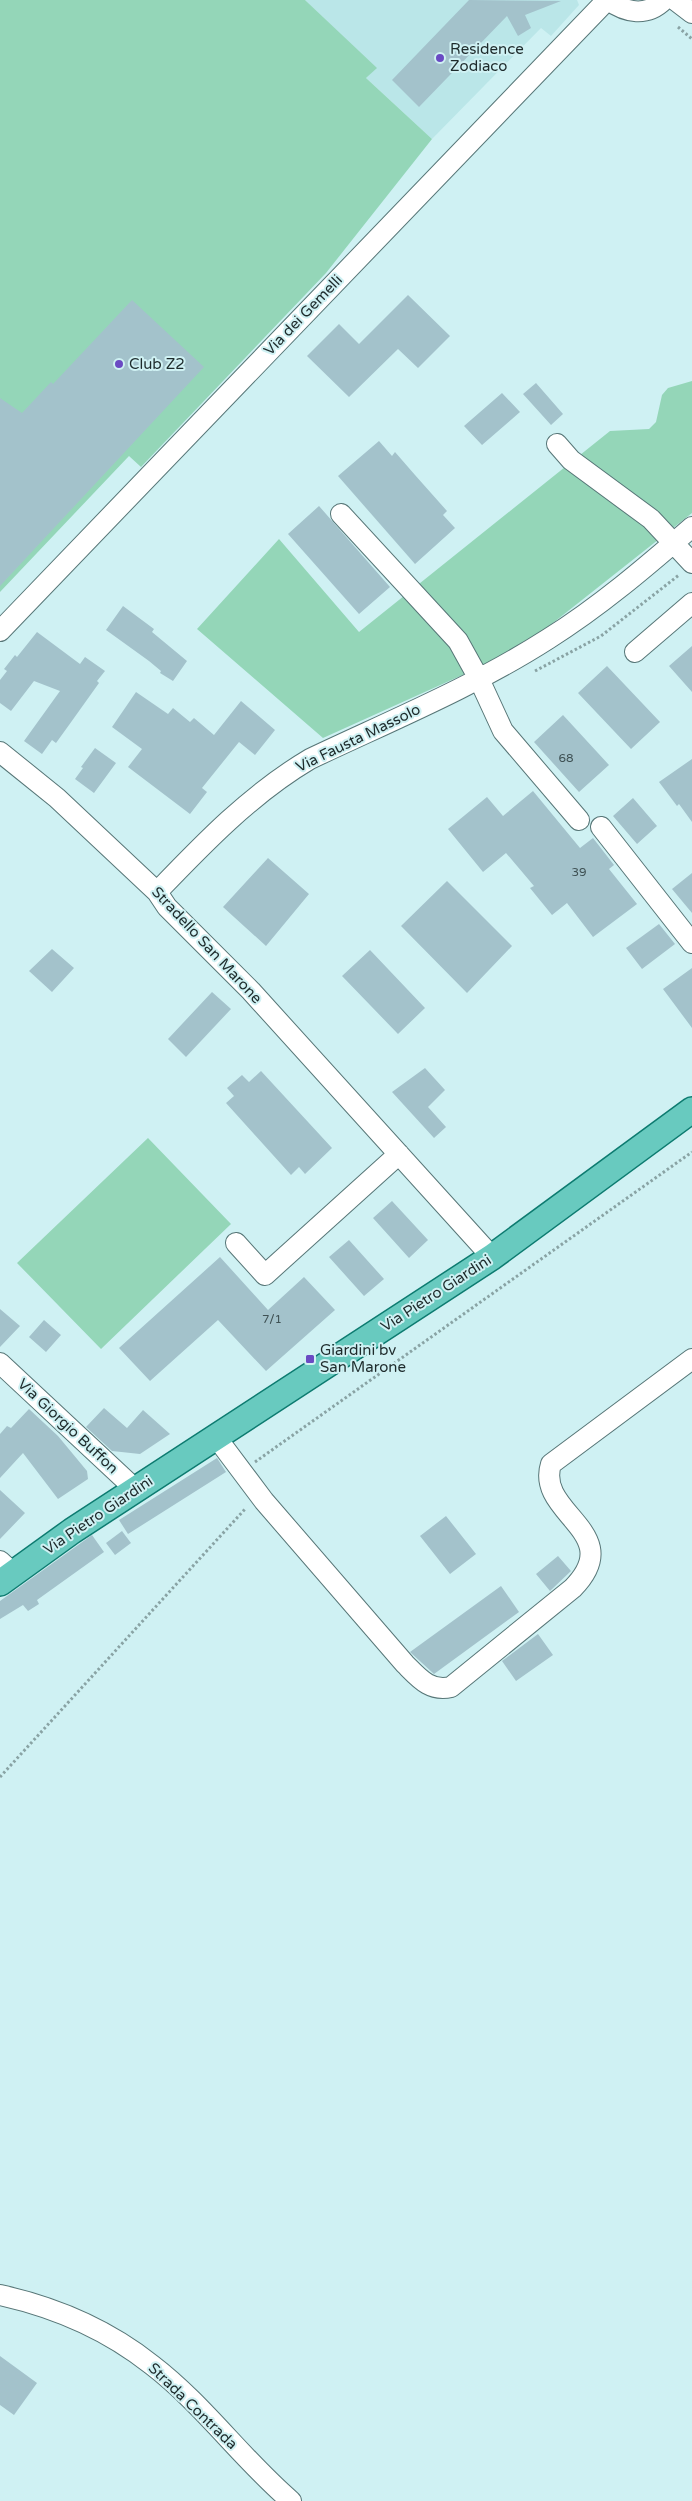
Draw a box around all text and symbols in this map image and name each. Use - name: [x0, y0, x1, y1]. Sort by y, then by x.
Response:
- place label: Residence Zodiaco: [450, 40, 524, 75]
- marker: Residence Zodiaco: [434, 52, 446, 64]
- street label: Via dei Gemelli: [260, 271, 346, 359]
- place label: Club Z2: [129, 355, 185, 373]
- marker: Club Z2: [113, 358, 125, 370]
- street label: Via Fausta Massolo: [293, 700, 423, 776]
- house number: 68: [558, 751, 574, 765]
- house number: 39: [571, 865, 587, 879]
- street label: Stradello San Marone: [148, 883, 266, 1007]
- street label: Via Pietro Giardini: [377, 1251, 495, 1335]
- house number: 7/1: [262, 1312, 282, 1326]
- place label: Giardini bv San Marone: [320, 1341, 406, 1376]
- marker: Giardini bv San Marone: [304, 1353, 316, 1365]
- street label: Via Giorgio Buffon: [14, 1375, 122, 1477]
- street label: Via Pietro Giardini: [40, 1472, 156, 1558]
- street label: Strada Contrada: [145, 2359, 241, 2453]

